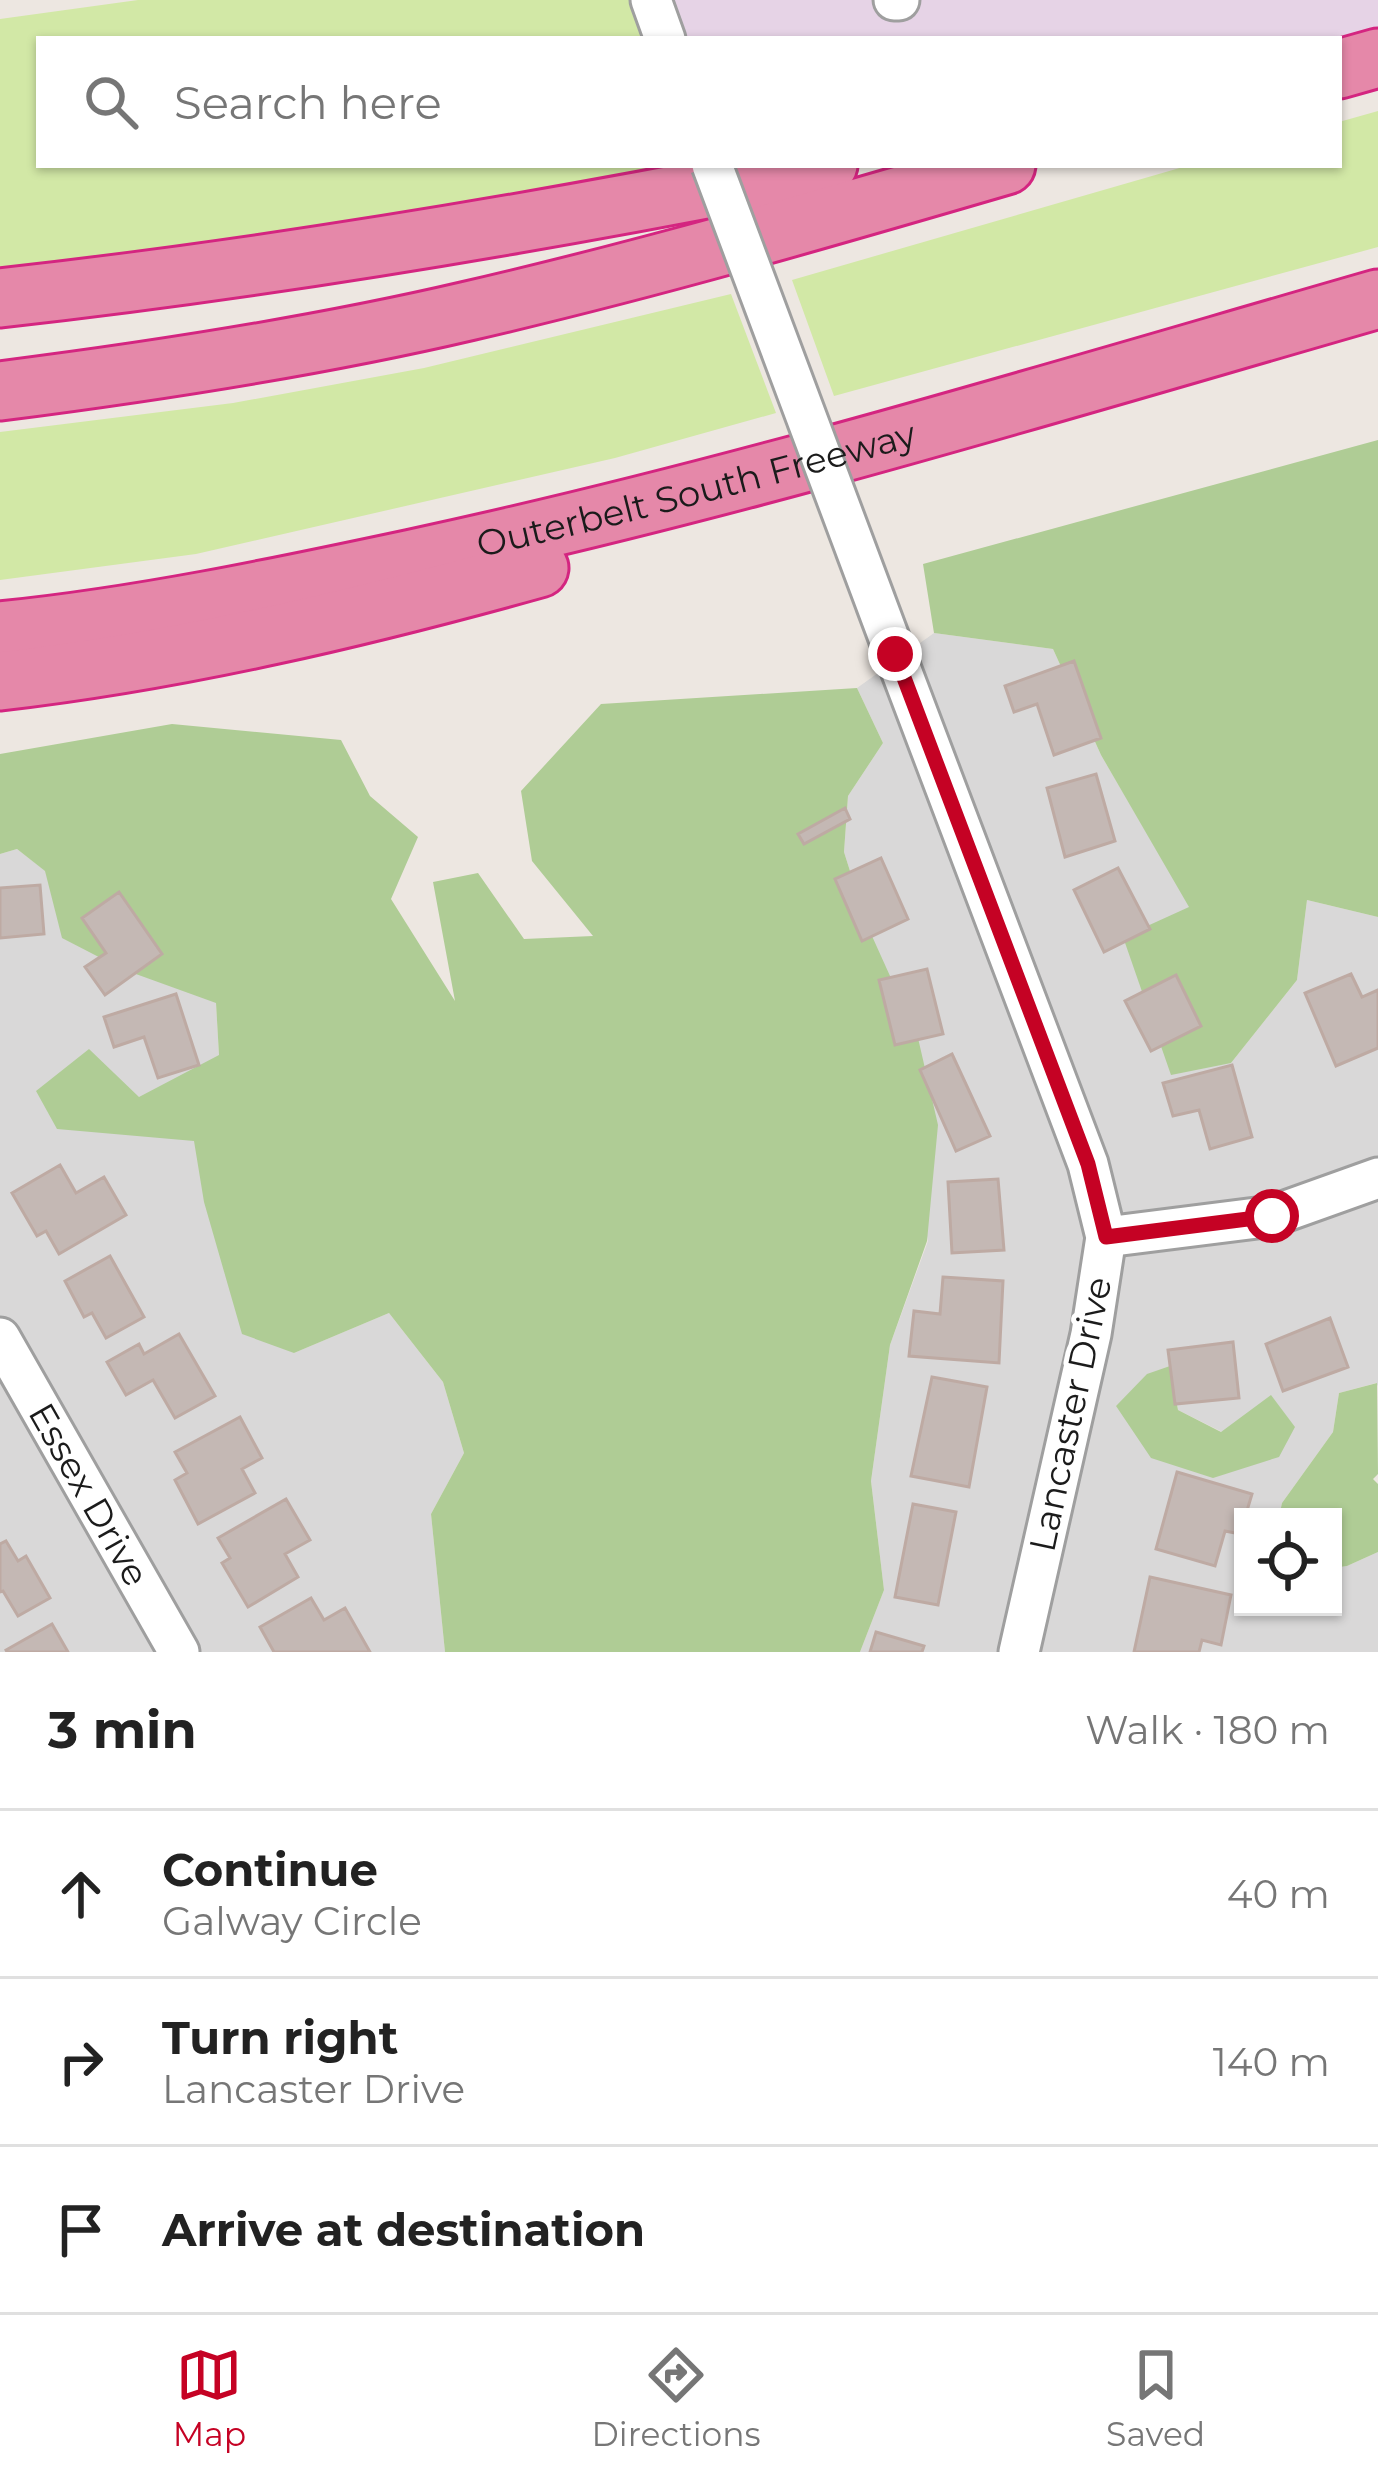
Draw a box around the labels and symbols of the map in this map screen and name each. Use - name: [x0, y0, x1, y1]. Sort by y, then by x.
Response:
- street label: Outerbelt South Freeway: [472, 411, 921, 566]
- route end: [868, 627, 922, 681]
- route start: [1245, 1189, 1299, 1243]
- street label: Lancaster Drive: [1019, 1273, 1121, 1555]
- street label: Essex Drive: [20, 1395, 159, 1594]

